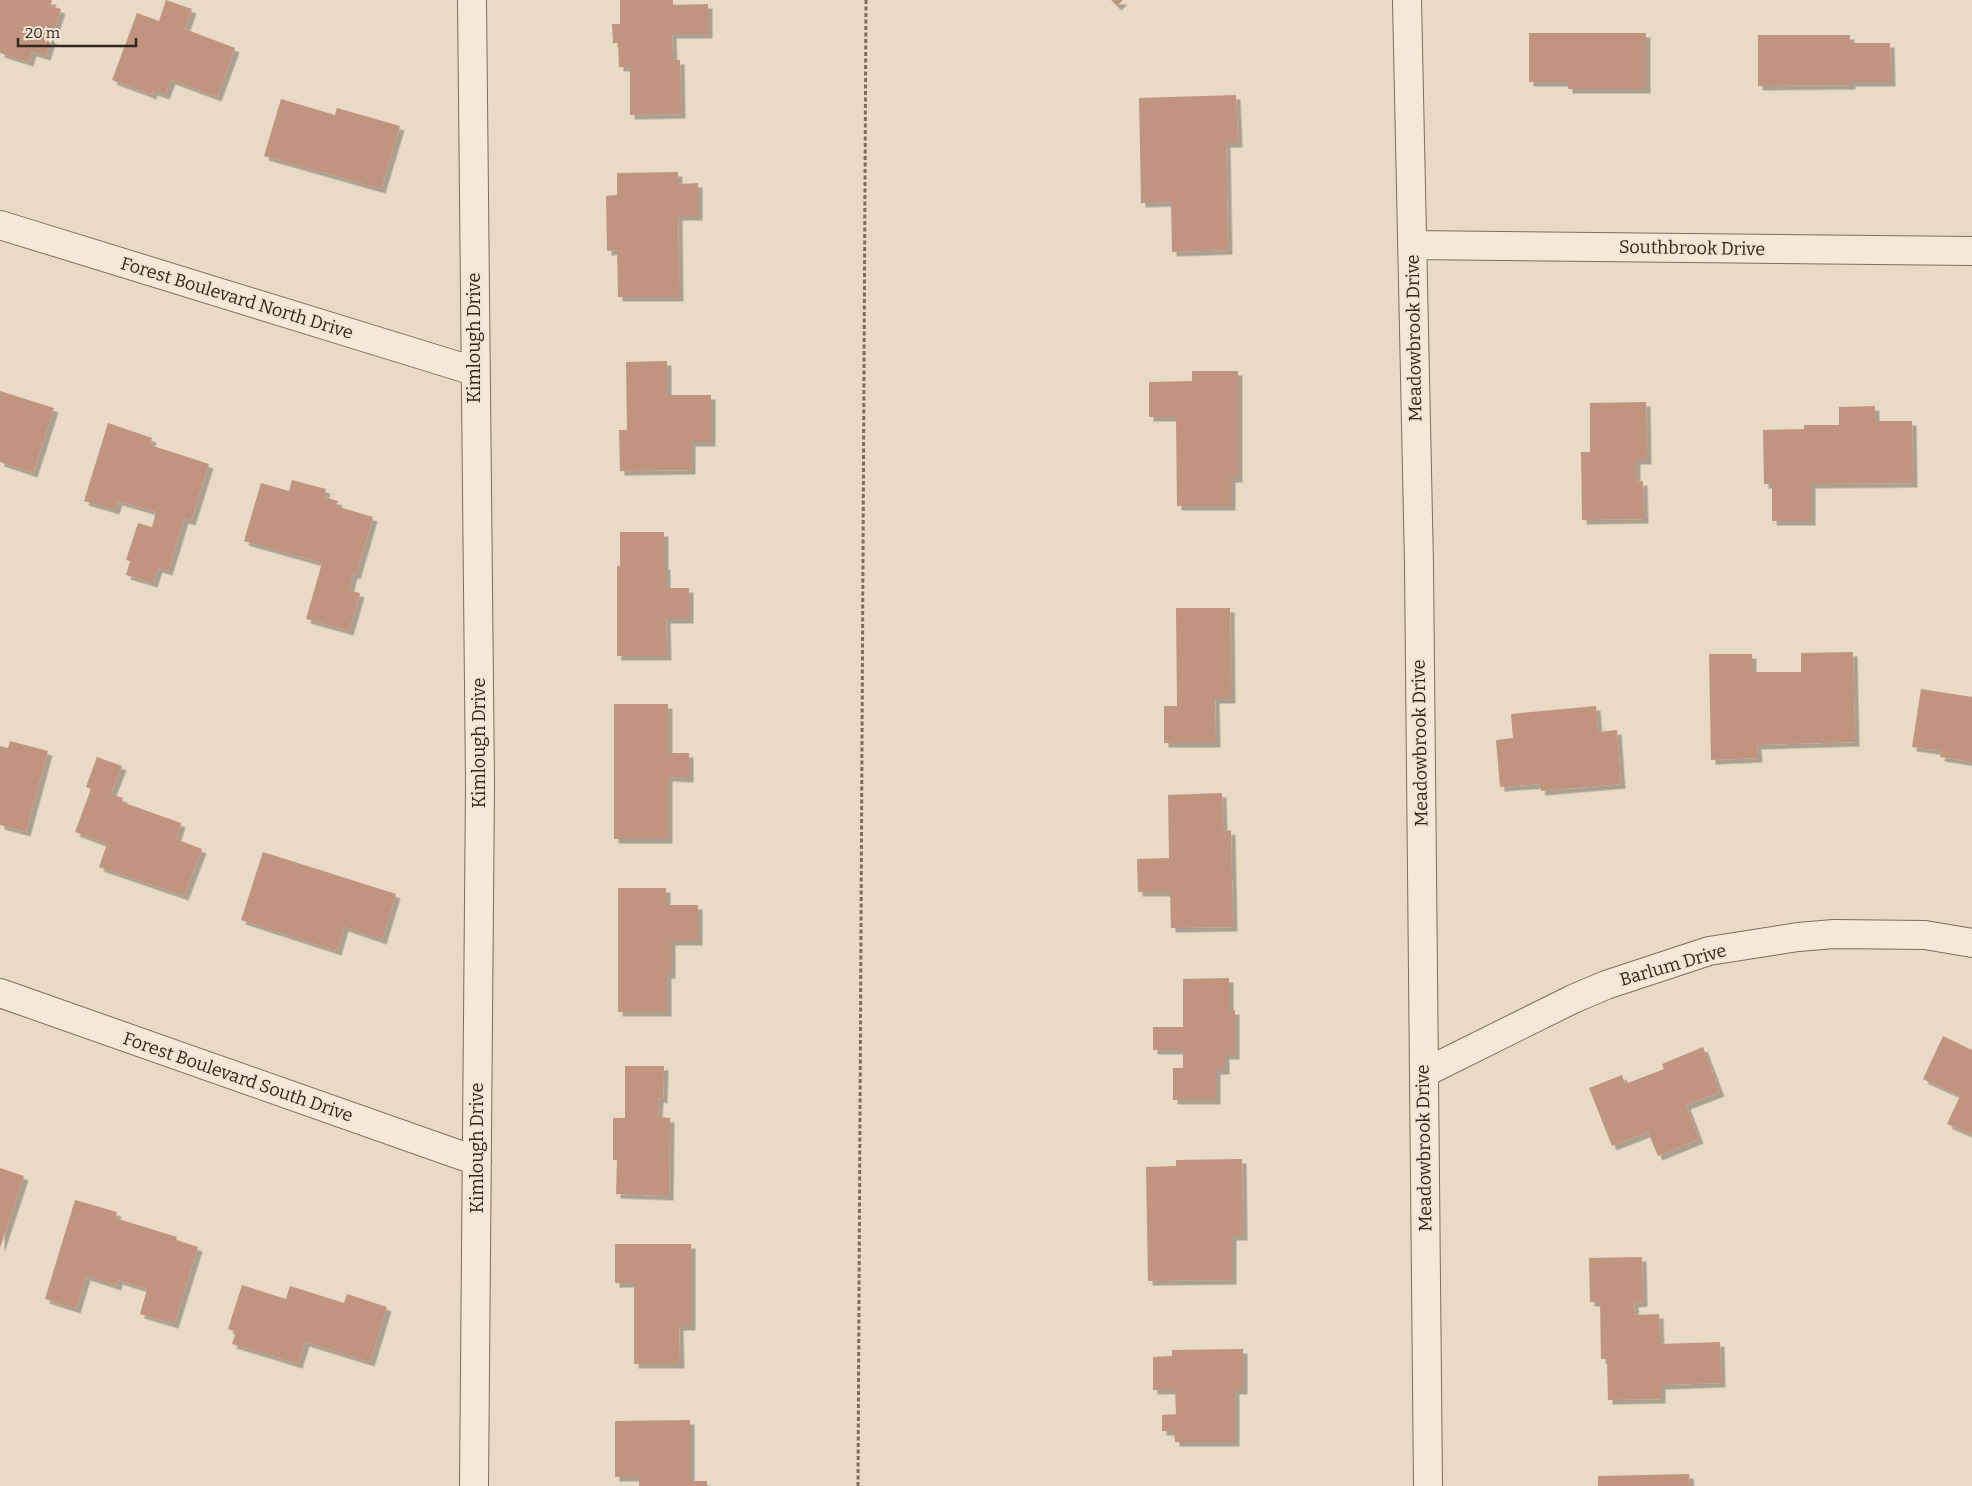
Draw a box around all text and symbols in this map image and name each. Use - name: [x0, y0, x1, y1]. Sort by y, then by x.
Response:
- scale bar: [18, 15, 135, 47]
- text: 20 m: [25, 24, 61, 42]
- street label: Southbrook Drive: [1619, 236, 1765, 260]
- street label: Forest Boulevard North Drive: [118, 252, 356, 344]
- street label: Meadowbrook Drive: [1402, 254, 1426, 422]
- street label: Kimlough Drive: [463, 273, 485, 403]
- street label: Meadowbrook Drive: [1408, 659, 1432, 827]
- street label: Kimlough Drive: [468, 678, 490, 808]
- street label: Barlum Drive: [1617, 939, 1729, 991]
- street label: Forest Boulevard South Drive: [120, 1027, 356, 1127]
- street label: Meadowbrook Drive: [1412, 1064, 1436, 1232]
- street label: Kimlough Drive: [466, 1083, 488, 1213]

